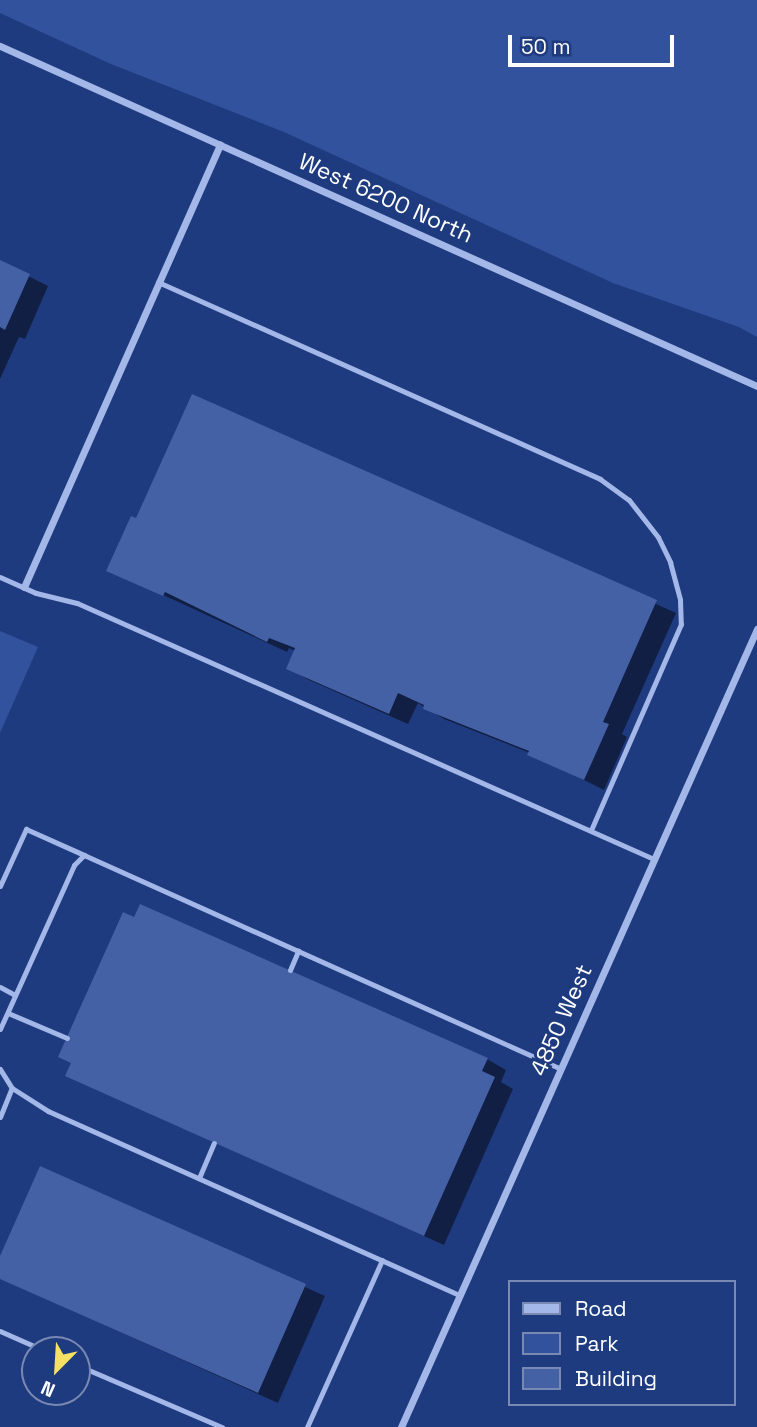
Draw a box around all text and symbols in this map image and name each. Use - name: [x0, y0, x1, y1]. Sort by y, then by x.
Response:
- scale bar: [512, 21, 678, 65]
- text: 50 m: [521, 33, 571, 60]
- street label: West 6200 North: [295, 147, 477, 249]
- street label: 4850 West: [524, 960, 598, 1080]
- legend: [508, 1280, 736, 1406]
- text: Road: [575, 1295, 627, 1322]
- text: Park: [575, 1330, 619, 1357]
- north arrow: [21, 1336, 91, 1406]
- text: Building: [575, 1365, 657, 1392]
- text: N: [37, 1375, 59, 1403]

